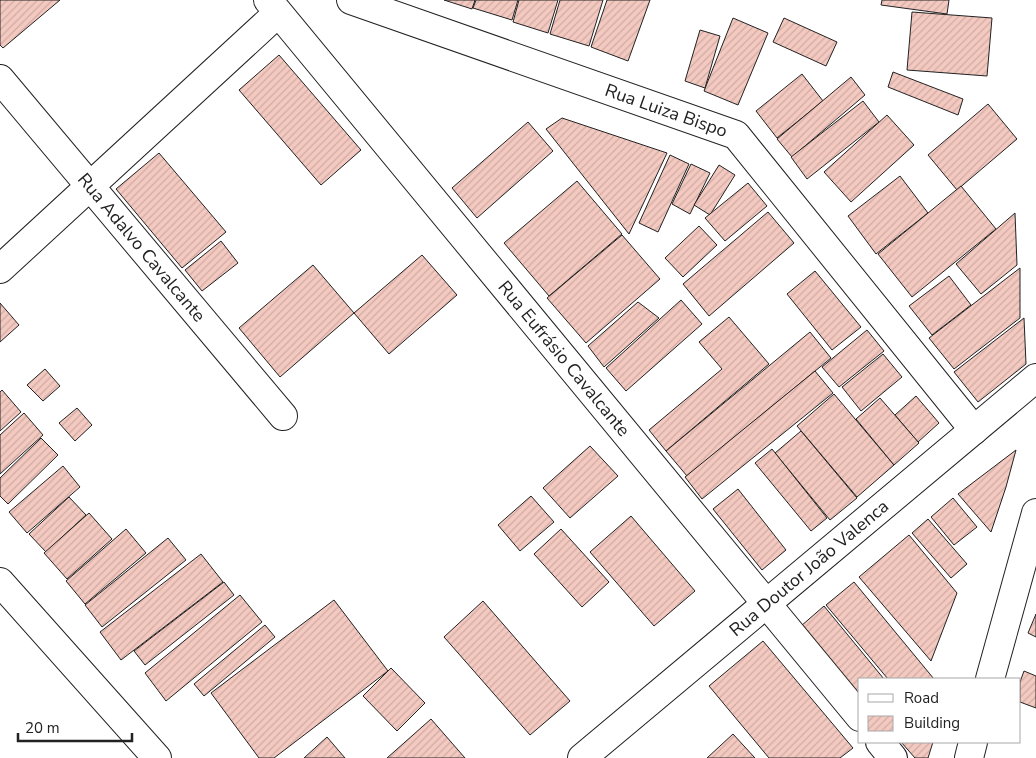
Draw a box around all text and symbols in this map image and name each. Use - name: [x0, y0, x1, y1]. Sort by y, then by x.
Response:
- street label: Rua Luiza Bispo: [602, 78, 731, 143]
- street label: Rua Adalvo Cavalcante: [72, 168, 211, 327]
- street label: Rua Eufrásio Cavalcante: [493, 276, 636, 442]
- street label: Rua Doutor João Valenca: [724, 494, 894, 642]
- legend: [858, 678, 1021, 743]
- text: Road: [904, 688, 939, 708]
- scale bar: [18, 710, 131, 742]
- text: Building: [904, 713, 960, 733]
- text: 20 m: [25, 718, 60, 738]

